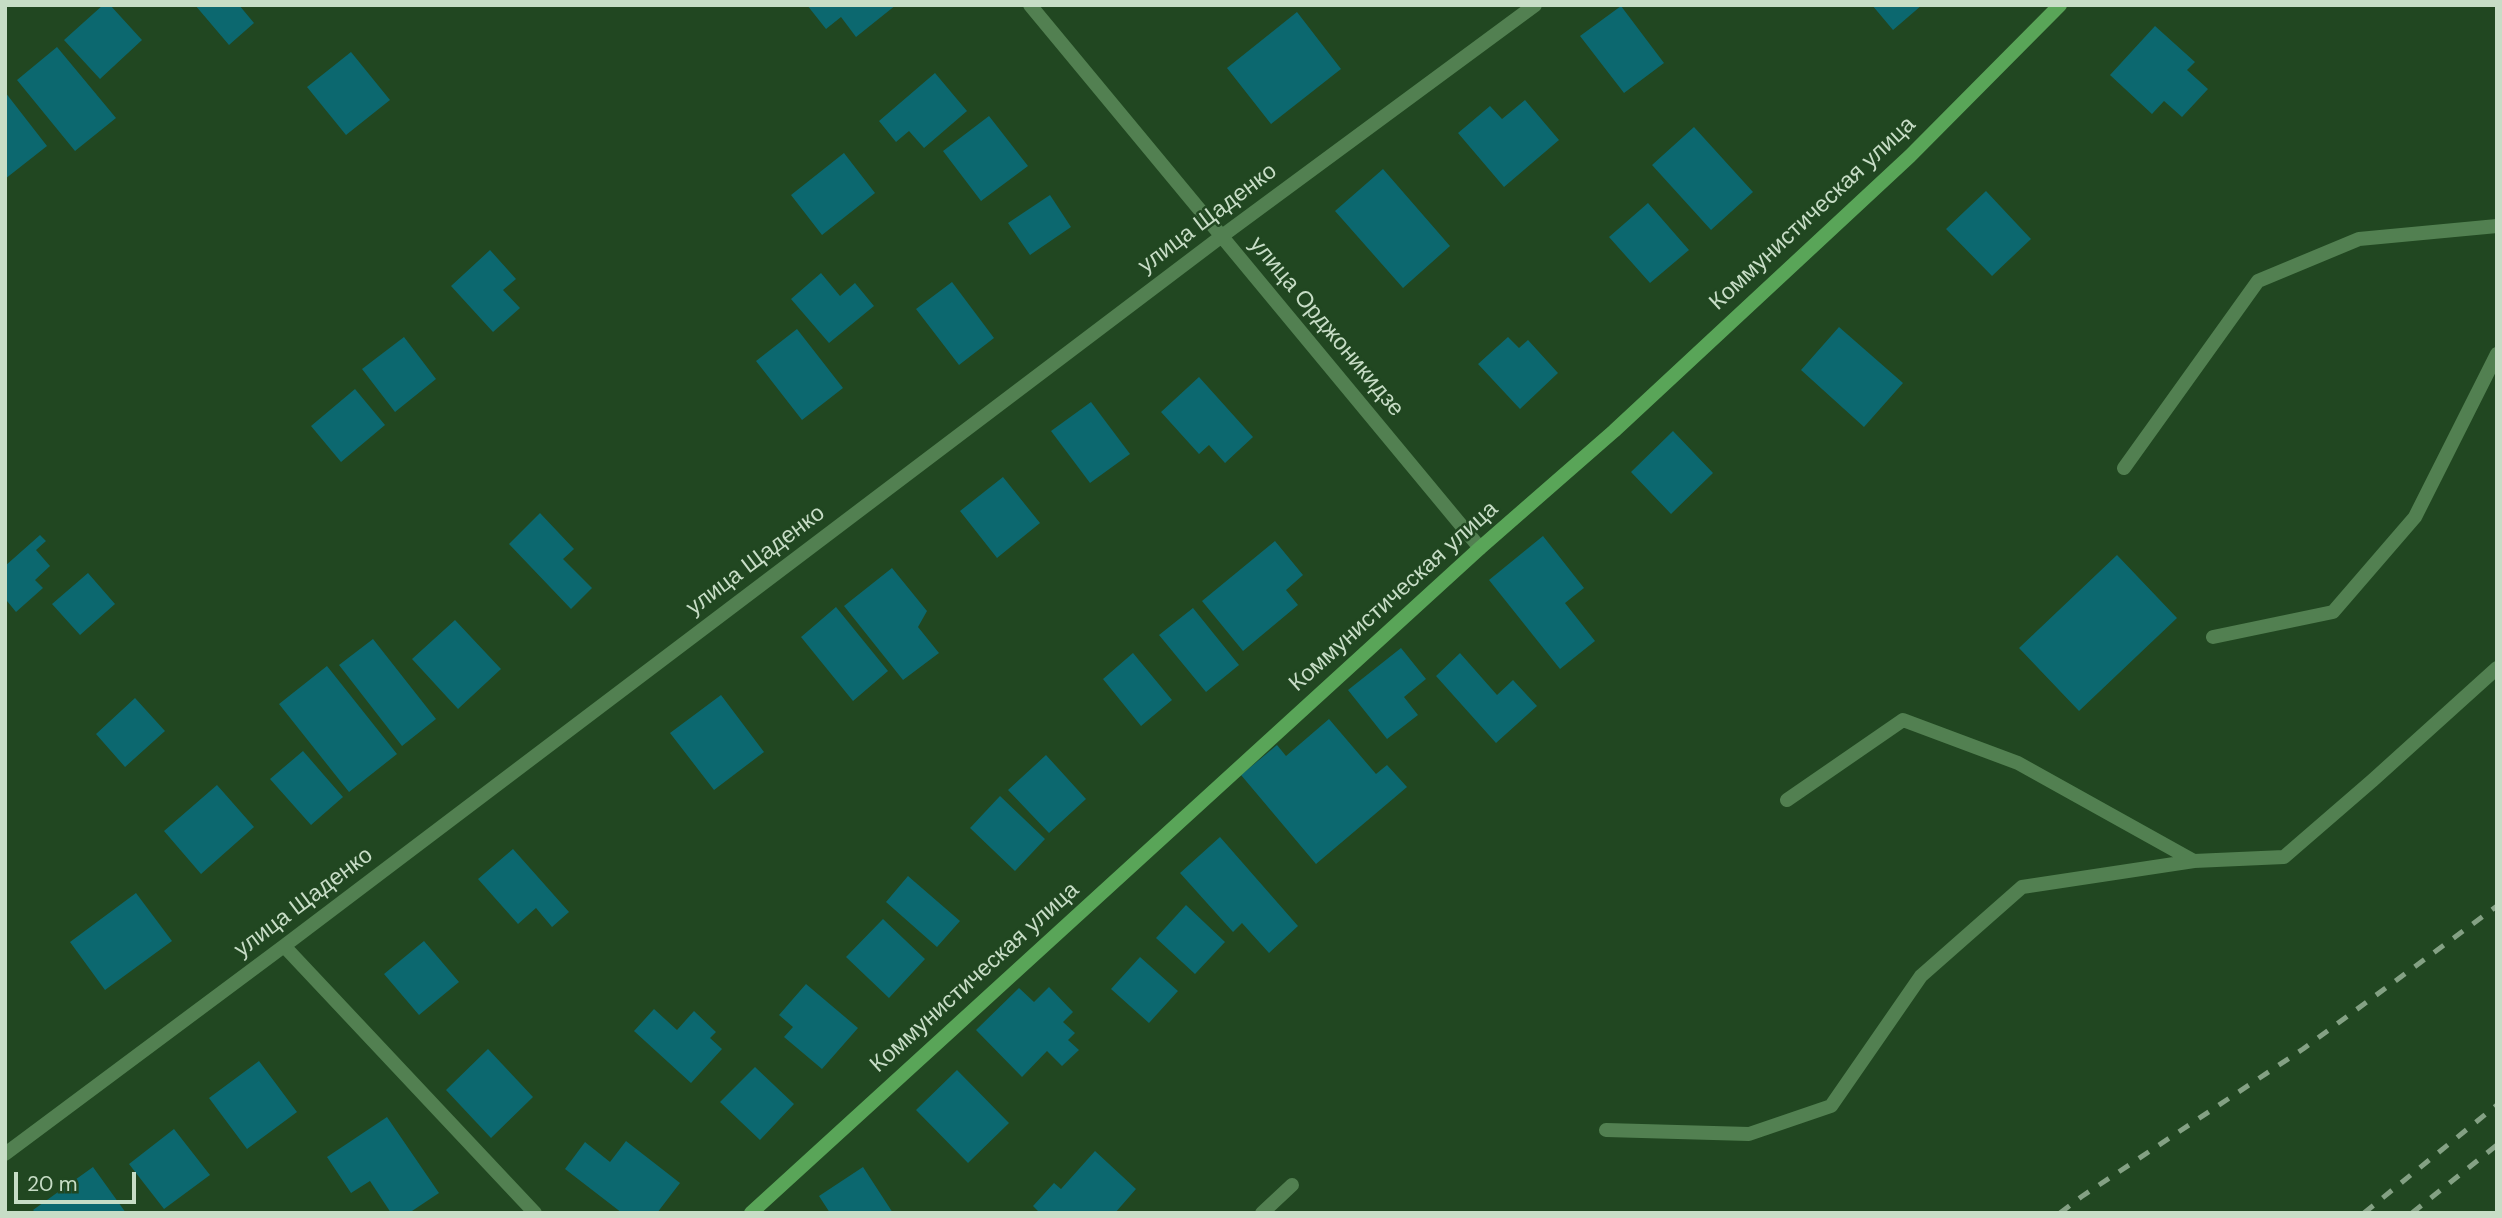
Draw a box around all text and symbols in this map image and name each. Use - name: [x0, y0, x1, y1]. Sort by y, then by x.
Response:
- street label: Коммунистическая улица: [1704, 111, 1922, 317]
- street label: улица Щаденко: [1133, 158, 1283, 280]
- street label: улица Орджоникидзе: [1243, 232, 1409, 422]
- street label: Коммунистическая улица: [1284, 496, 1504, 698]
- street label: улица Щаденко: [681, 500, 831, 622]
- street label: улица Щаденко: [229, 842, 379, 964]
- street label: Коммунистическая улица: [865, 877, 1085, 1079]
- scale bar: [18, 1158, 140, 1202]
- text: 20 m: [27, 1170, 78, 1198]

